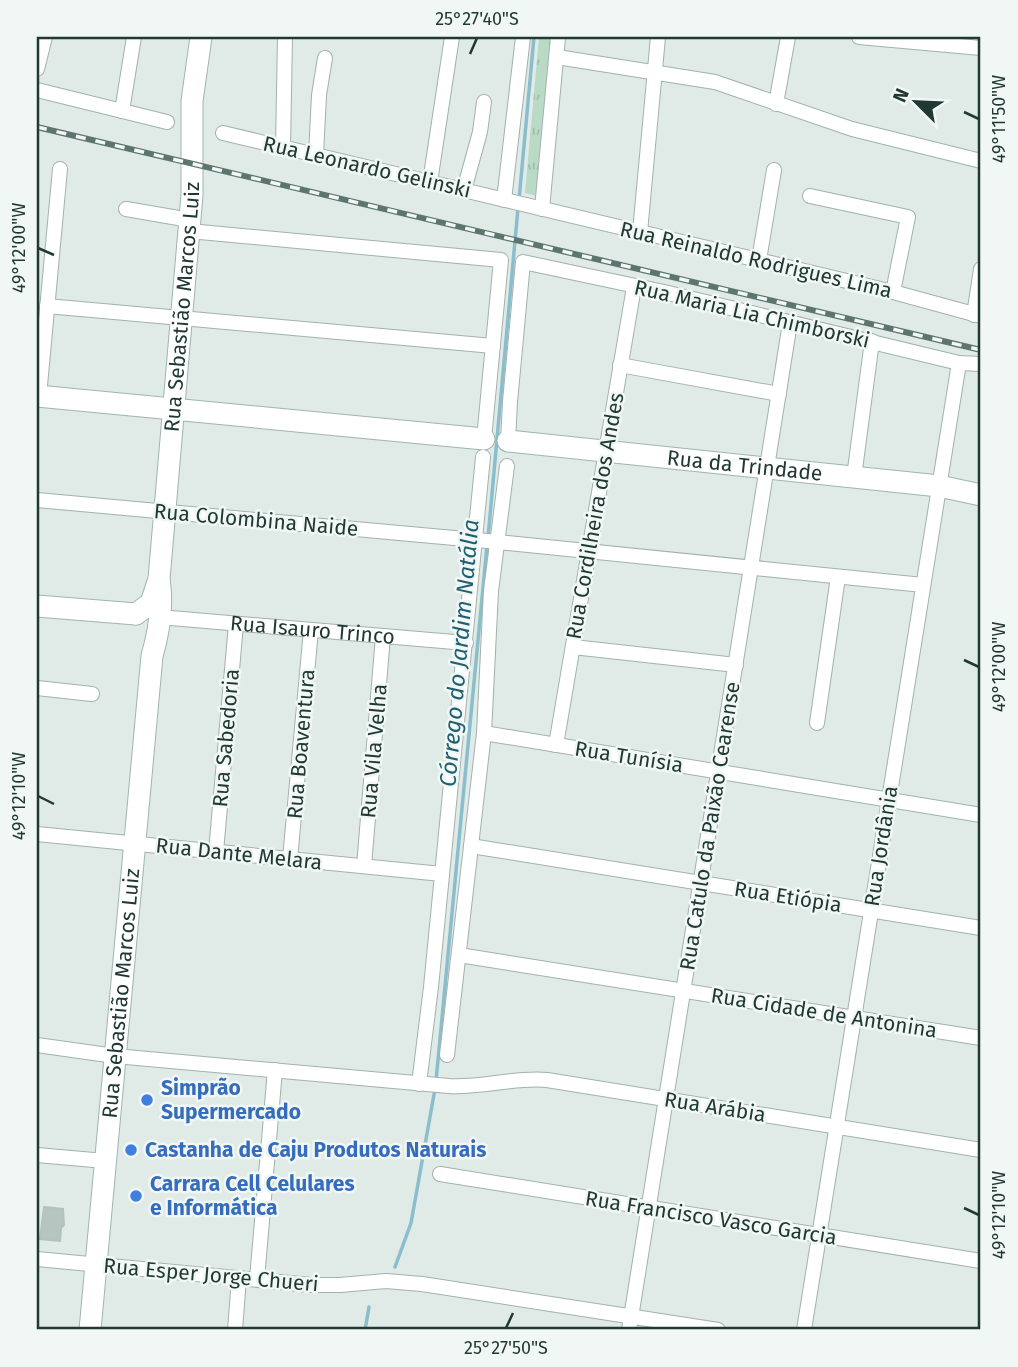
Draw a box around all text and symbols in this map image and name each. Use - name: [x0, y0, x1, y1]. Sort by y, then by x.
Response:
- text: 25°27'40"S: [435, 8, 519, 30]
- north arrow: [881, 66, 951, 136]
- text: 49°11'50"W: [988, 75, 1010, 163]
- text: N: [888, 85, 914, 106]
- street label: Rua Leonardo Gelinski: [260, 130, 474, 204]
- street label: Rua Sebastião Marcos Luiz: [159, 182, 205, 433]
- text: 49°12'00"W: [8, 203, 30, 293]
- street label: Rua Reinaldo Rodrigues Lima: [617, 216, 895, 304]
- street label: Rua Maria Lia Chimborski: [632, 274, 872, 354]
- street label: Rua Cordilheira dos Andes: [560, 390, 630, 641]
- street label: Rua da Trindade: [666, 445, 824, 487]
- street label: Rua Colombina Naide: [153, 498, 359, 542]
- water label: Córrego do Jardim Natália: [433, 518, 485, 788]
- street label: Rua Isauro Trinco: [229, 610, 396, 650]
- text: 49°12'00"W: [988, 622, 1010, 712]
- street label: Rua Sabedoria: [207, 668, 245, 808]
- street label: Rua Boaventura: [281, 668, 321, 820]
- street label: Rua Catulo da Paixão Cearense: [674, 680, 746, 972]
- street label: Rua Vila Velha: [355, 683, 393, 819]
- street label: Rua Tunísia: [573, 736, 685, 778]
- text: 49°12'10"W: [8, 752, 30, 840]
- street label: Rua Jordânia: [859, 784, 903, 908]
- street label: Rua Dante Melara: [154, 832, 324, 876]
- street label: Rua Sebastião Marcos Luiz: [97, 867, 145, 1120]
- street label: Rua Etiópia: [732, 876, 844, 918]
- street label: Rua Cidade de Antonina: [709, 982, 939, 1044]
- place label: Simprão Supermercado: [161, 1075, 301, 1125]
- street label: Rua Arábia: [662, 1086, 768, 1128]
- marker: Simprão Supermercado: [139, 1092, 155, 1108]
- place label: Castanha de Caju Produtos Naturais: [145, 1137, 486, 1163]
- marker: Castanha de Caju Produtos Naturais: [123, 1142, 139, 1158]
- place label: Carrara Cell Celulares e Informática: [150, 1171, 355, 1221]
- text: 49°12'10"W: [988, 1171, 1010, 1259]
- street label: Rua Francisco Vasco Garcia: [583, 1185, 839, 1251]
- marker: Carrara Cell Celulares e Informática: [128, 1188, 144, 1204]
- street label: Rua Esper Jorge Chueri: [102, 1253, 320, 1297]
- text: 25°27'50"S: [464, 1337, 548, 1359]

